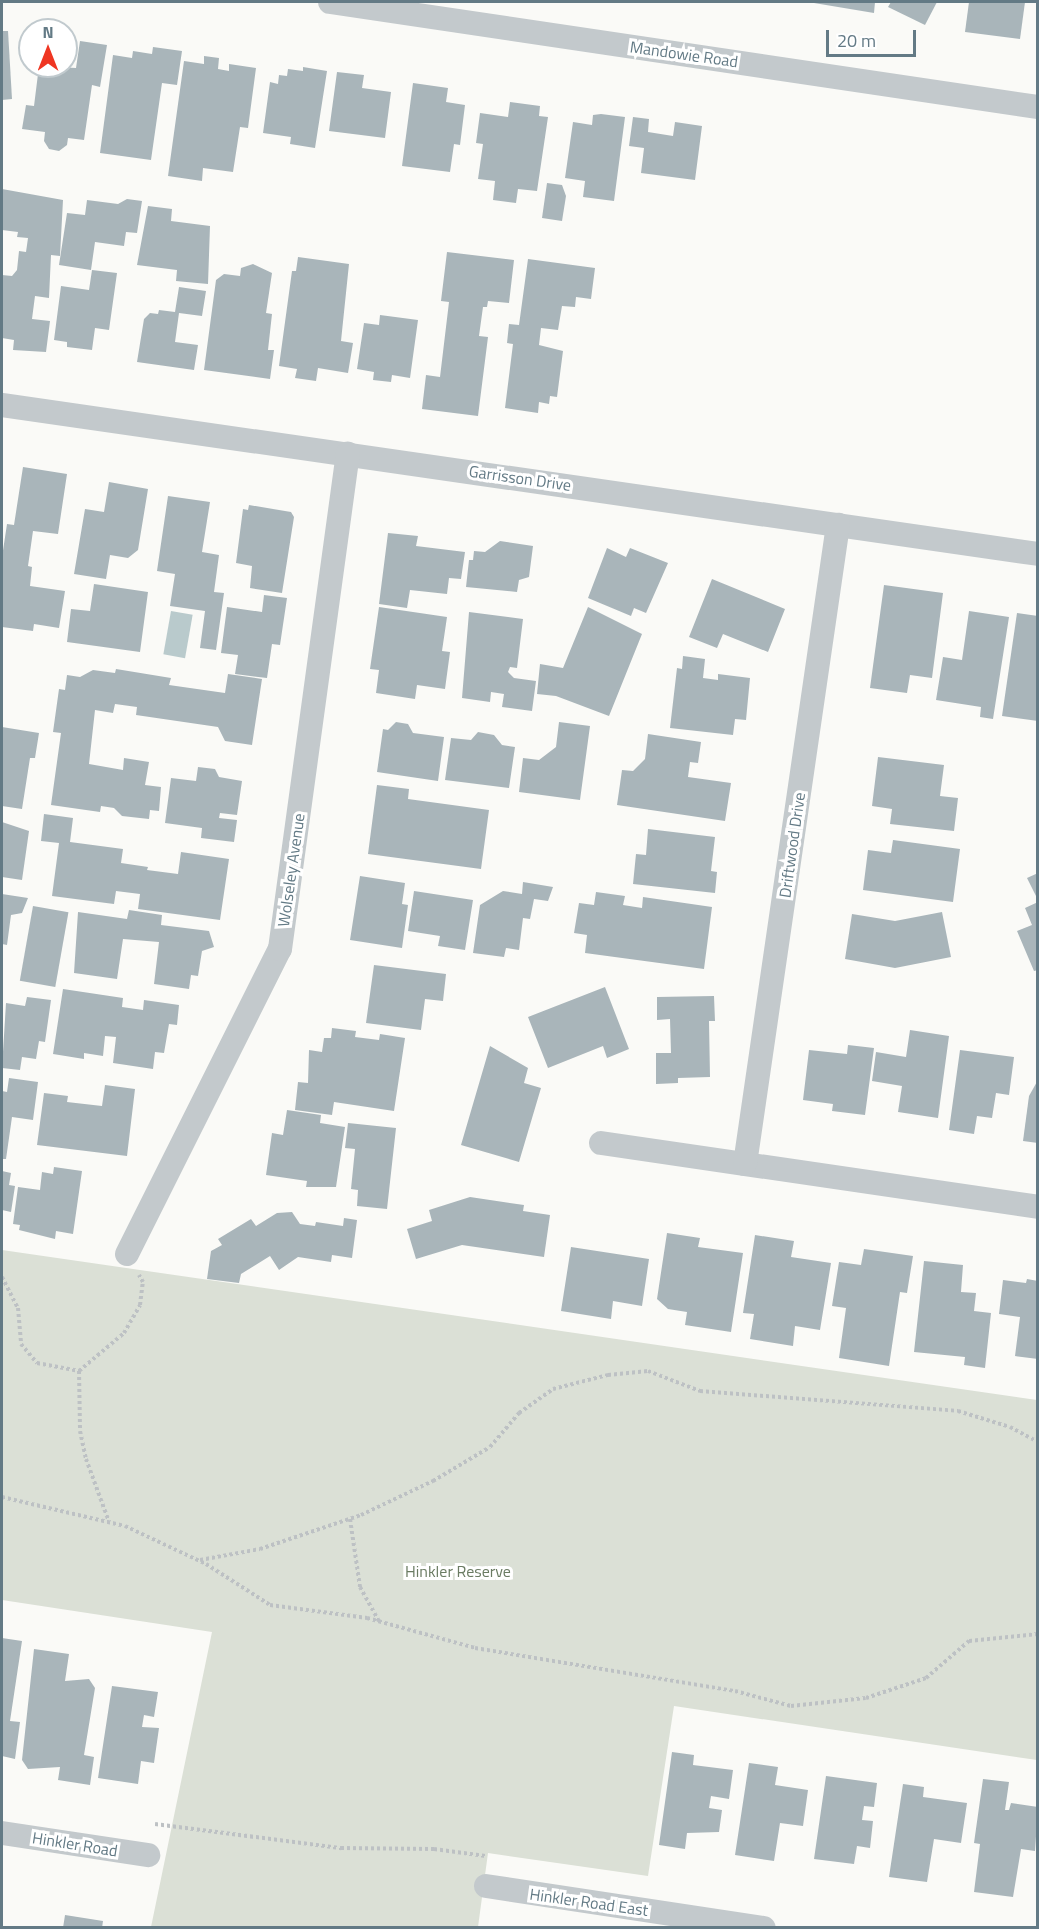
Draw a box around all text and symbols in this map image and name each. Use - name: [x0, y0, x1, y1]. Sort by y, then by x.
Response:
- north arrow: [18, 18, 78, 78]
- scale bar: [829, 18, 919, 56]
- text: N: [42, 20, 54, 44]
- text: 20 m: [837, 27, 876, 54]
- street label: Mandowie Road: [629, 37, 739, 71]
- street label: Garrisson Drive: [468, 461, 572, 495]
- street label: Driftwood Drive: [775, 791, 809, 899]
- street label: Wolseley Avenue: [274, 812, 308, 928]
- park label: Hinkler Reserve: [405, 1561, 511, 1581]
- street label: Hinkler Road: [31, 1828, 119, 1860]
- street label: Hinkler Road East: [529, 1884, 649, 1920]

